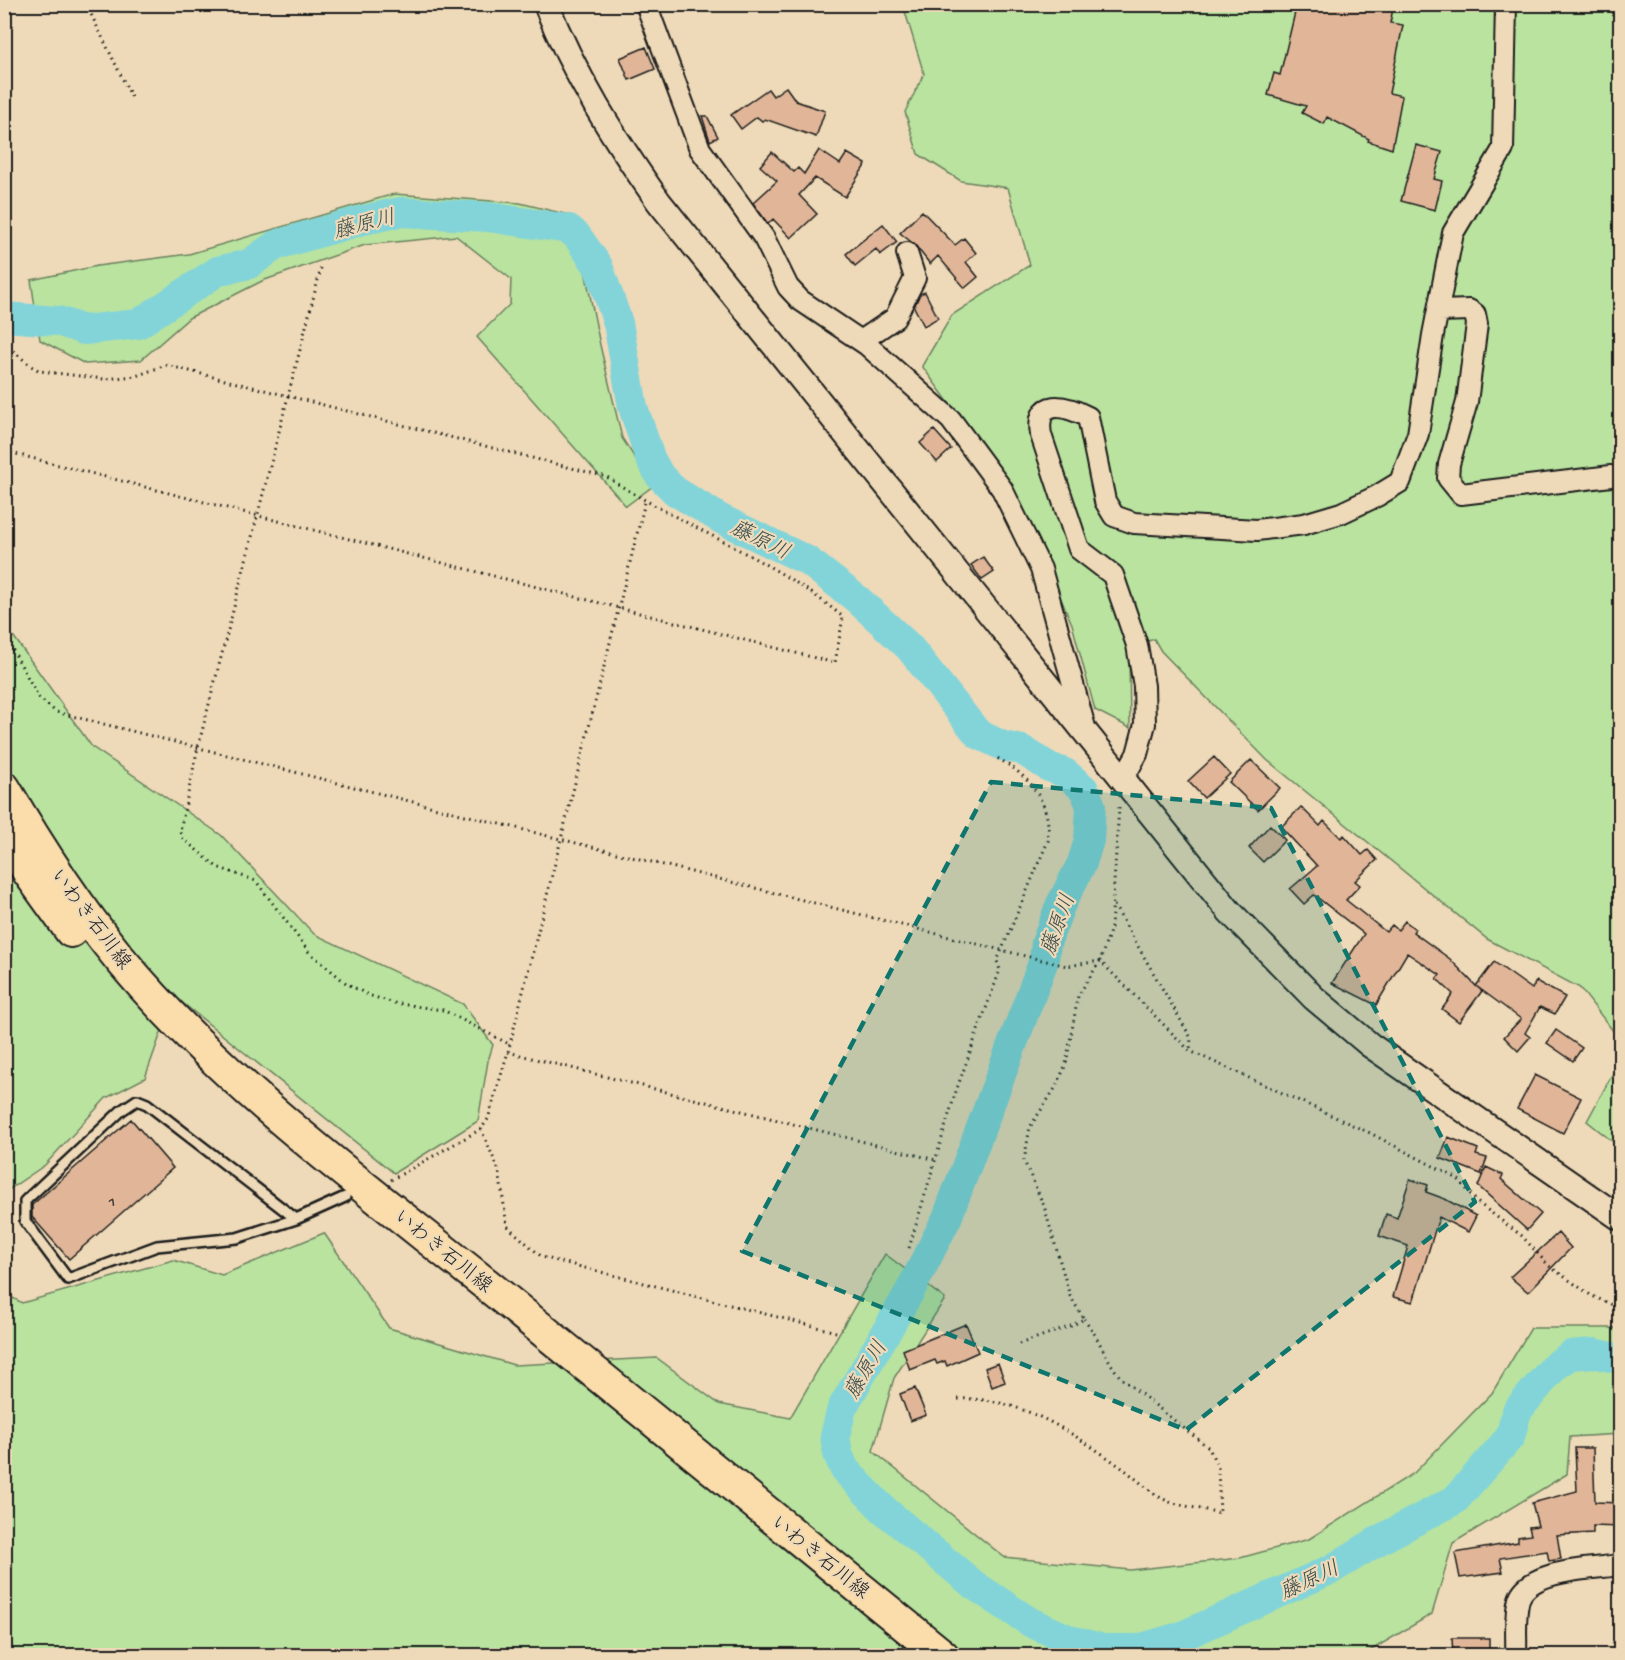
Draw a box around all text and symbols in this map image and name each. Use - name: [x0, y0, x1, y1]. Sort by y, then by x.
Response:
- water label: 藤原川: [331, 205, 398, 246]
- water label: 藤原川: [726, 515, 794, 567]
- street label: いわき石川線: [44, 865, 135, 975]
- water label: 藤原川: [1036, 891, 1083, 959]
- house number: 1: [108, 1194, 115, 1213]
- street label: いわき石川線: [388, 1205, 496, 1299]
- water label: 藤原川: [840, 1336, 895, 1404]
- street label: いわき石川線: [765, 1511, 873, 1605]
- water label: 藤原川: [1276, 1556, 1344, 1607]

